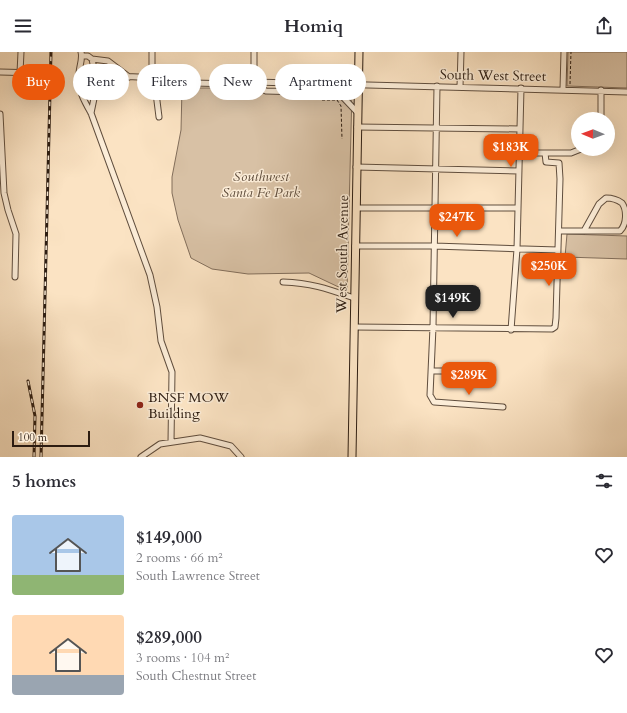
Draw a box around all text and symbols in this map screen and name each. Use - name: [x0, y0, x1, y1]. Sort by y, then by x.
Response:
- text: Homiq: [284, 14, 343, 39]
- icon: menu: [12, 15, 34, 37]
- icon: share: [593, 15, 615, 37]
- chip: Buy: [12, 64, 65, 100]
- chip: Rent: [73, 64, 129, 100]
- chip: Filters: [137, 64, 201, 100]
- chip: New: [209, 64, 267, 100]
- chip: Apartment: [275, 64, 366, 100]
- street label: South West Street: [440, 65, 547, 86]
- north arrow: [571, 112, 615, 156]
- map controls: [571, 112, 615, 156]
- pin: $183K: [483, 134, 539, 168]
- text: $183K: [492, 138, 530, 156]
- park label: Southwest Santa Fe Park: [222, 167, 300, 202]
- street label: West South Avenue: [332, 195, 353, 314]
- pin: $247K: [429, 204, 485, 238]
- text: $247K: [438, 208, 476, 226]
- pin: $250K: [521, 253, 577, 287]
- text: $250K: [530, 257, 568, 275]
- pin: $149K: [425, 285, 481, 319]
- text: $149K: [434, 289, 472, 307]
- pin: $289K: [441, 362, 497, 396]
- text: $289K: [450, 366, 488, 384]
- place label: BNSF MOW Building: [148, 388, 229, 423]
- marker: BNSF MOW Building: [135, 400, 145, 410]
- scale bar: [12, 429, 90, 448]
- text: 100 m: [18, 430, 47, 445]
- text: 5 homes: [12, 470, 76, 493]
- icon: filters: [593, 470, 615, 492]
- text: $149,000: [136, 526, 202, 549]
- icon: home: [44, 531, 92, 579]
- icon: heart: [593, 544, 615, 566]
- text: 2 rooms · 66 m²: [136, 549, 223, 567]
- text: South Lawrence Street: [136, 567, 260, 585]
- text: $289,000: [136, 626, 202, 649]
- icon: home: [44, 631, 92, 679]
- icon: heart: [593, 644, 615, 666]
- text: 3 rooms · 104 m²: [136, 649, 229, 667]
- text: South Chestnut Street: [136, 667, 256, 685]

